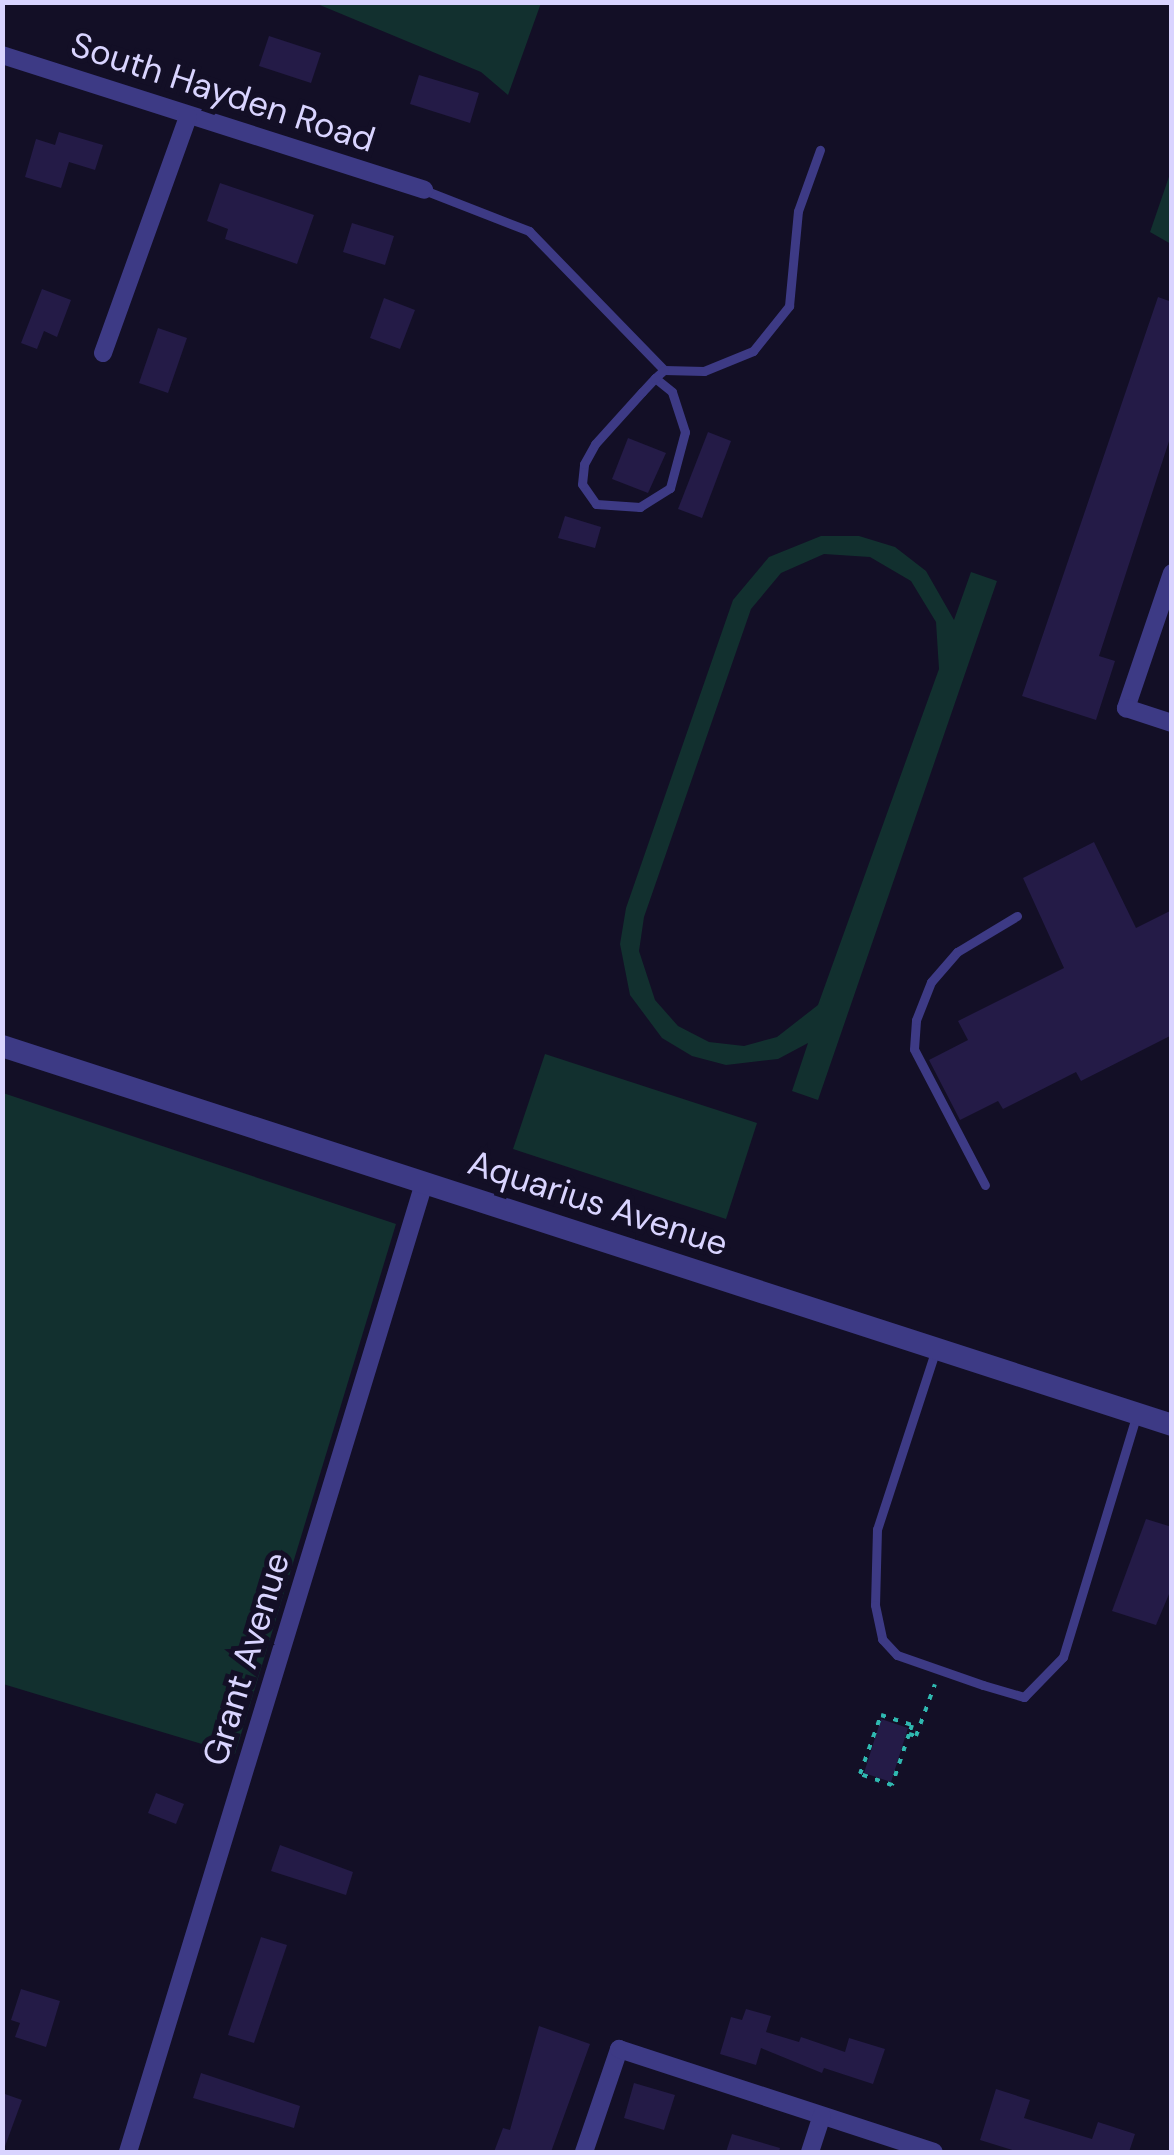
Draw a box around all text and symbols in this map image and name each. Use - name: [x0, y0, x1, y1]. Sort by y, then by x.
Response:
- street label: South Hayden Road: [66, 23, 380, 161]
- street label: Aquarius Avenue: [463, 1141, 733, 1265]
- street label: Grant Avenue: [194, 1547, 298, 1771]

